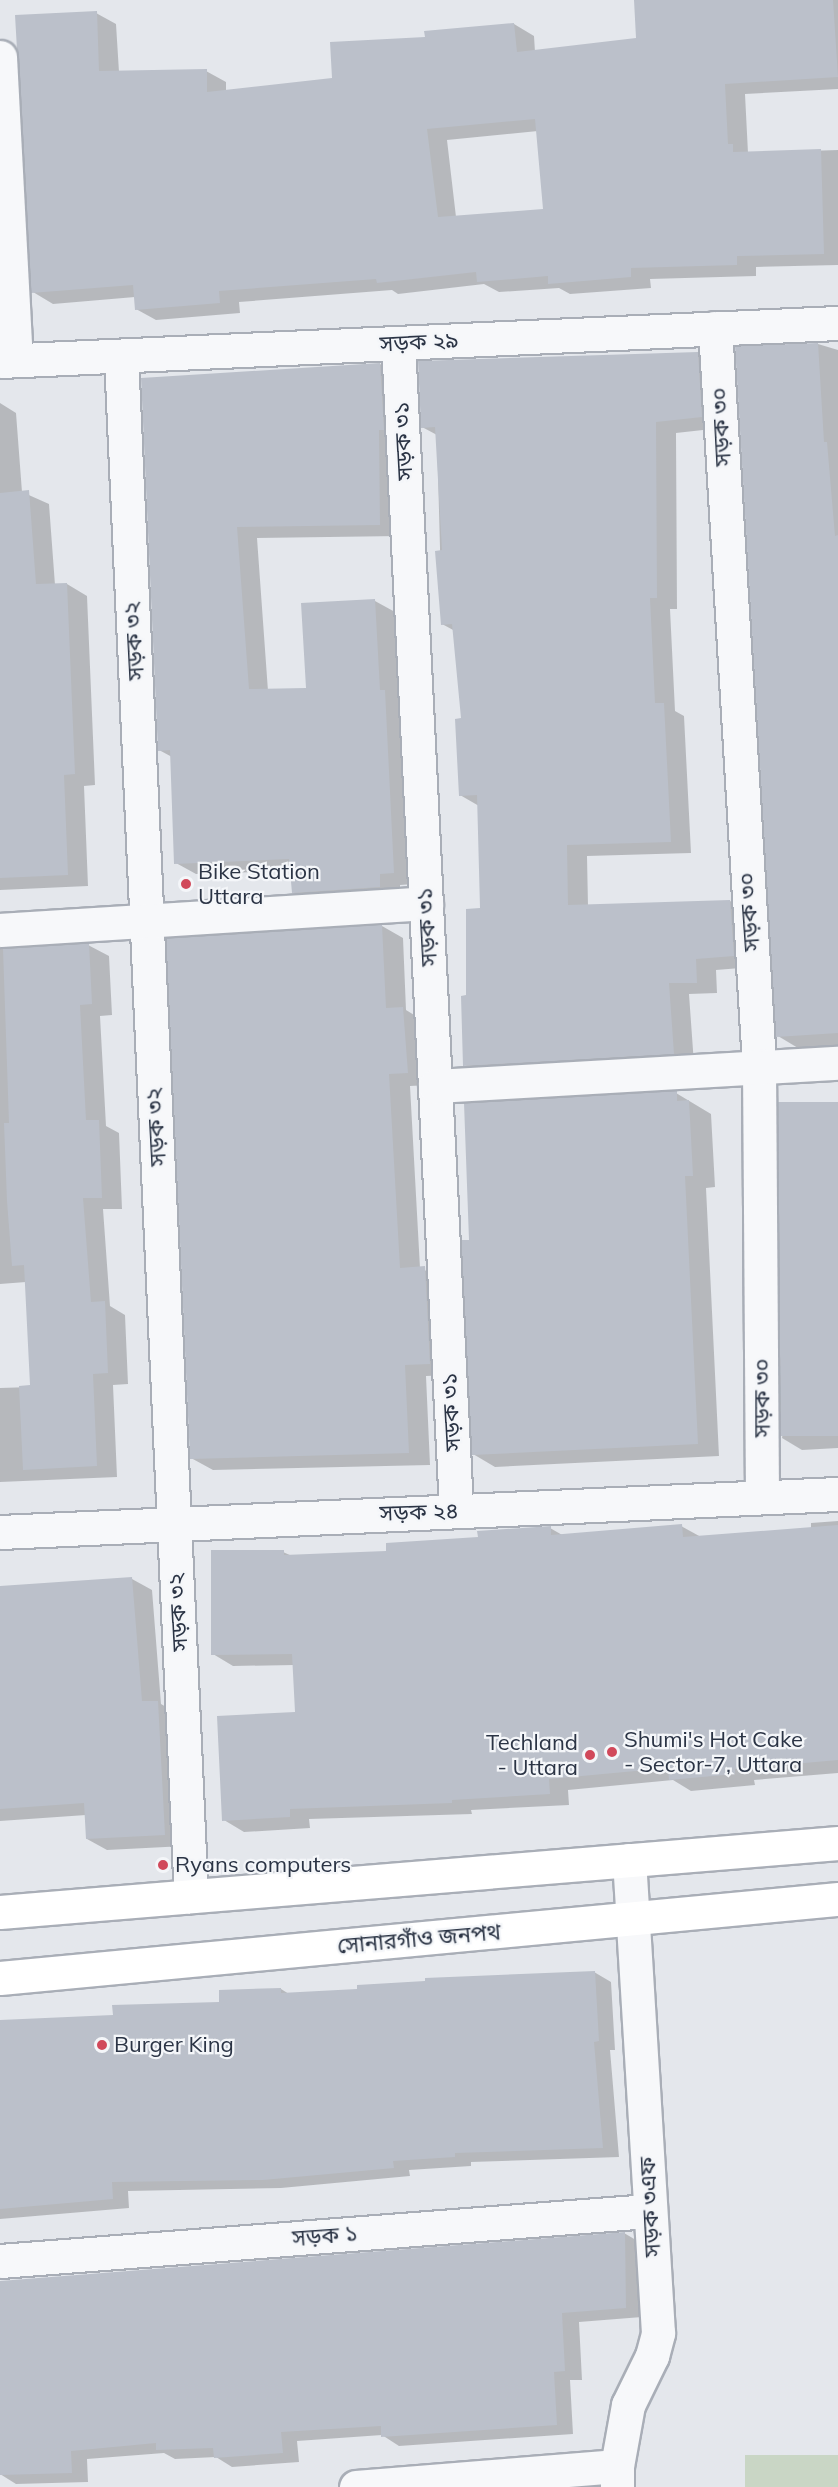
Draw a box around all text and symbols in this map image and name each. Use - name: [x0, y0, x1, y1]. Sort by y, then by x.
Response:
- street label: সড়ক ২৯: [379, 327, 459, 357]
- street label: সড়ক ৩০: [706, 387, 736, 467]
- street label: সড়ক ৩১: [388, 401, 418, 481]
- street label: সড়ক ৩২: [119, 601, 149, 681]
- place label: Bike Station Uttara: [198, 858, 320, 909]
- street label: সড়ক ৩০: [733, 872, 765, 952]
- marker: Bike Station Uttara: [179, 877, 193, 891]
- street label: সড়ক ৩১: [412, 887, 442, 967]
- street label: সড়ক ৩২: [141, 1087, 171, 1167]
- street label: সড়ক ৩০: [749, 1359, 775, 1437]
- street label: সড়ক ৩১: [436, 1372, 466, 1452]
- street label: সড়ক ২৪: [379, 1497, 459, 1527]
- street label: সড়ক ৩২: [163, 1572, 193, 1652]
- place label: Shumi's Hot Cake - Sector-7, Uttara: [624, 1726, 803, 1778]
- place label: Techland - Uttara: [486, 1729, 578, 1780]
- marker: Shumi's Hot Cake - Sector-7, Uttara: [605, 1745, 619, 1759]
- marker: Techland - Uttara: [583, 1748, 597, 1762]
- place label: Ryans computers: [175, 1852, 351, 1878]
- marker: Ryans computers: [156, 1858, 170, 1872]
- street label: সোনারগাঁও জনপথ: [336, 1919, 502, 1959]
- place label: Burger King: [114, 2032, 234, 2058]
- marker: Burger King: [95, 2038, 109, 2052]
- street label: সড়ক ৩এফ: [634, 2156, 666, 2258]
- street label: সড়ক ১: [291, 2221, 359, 2251]

